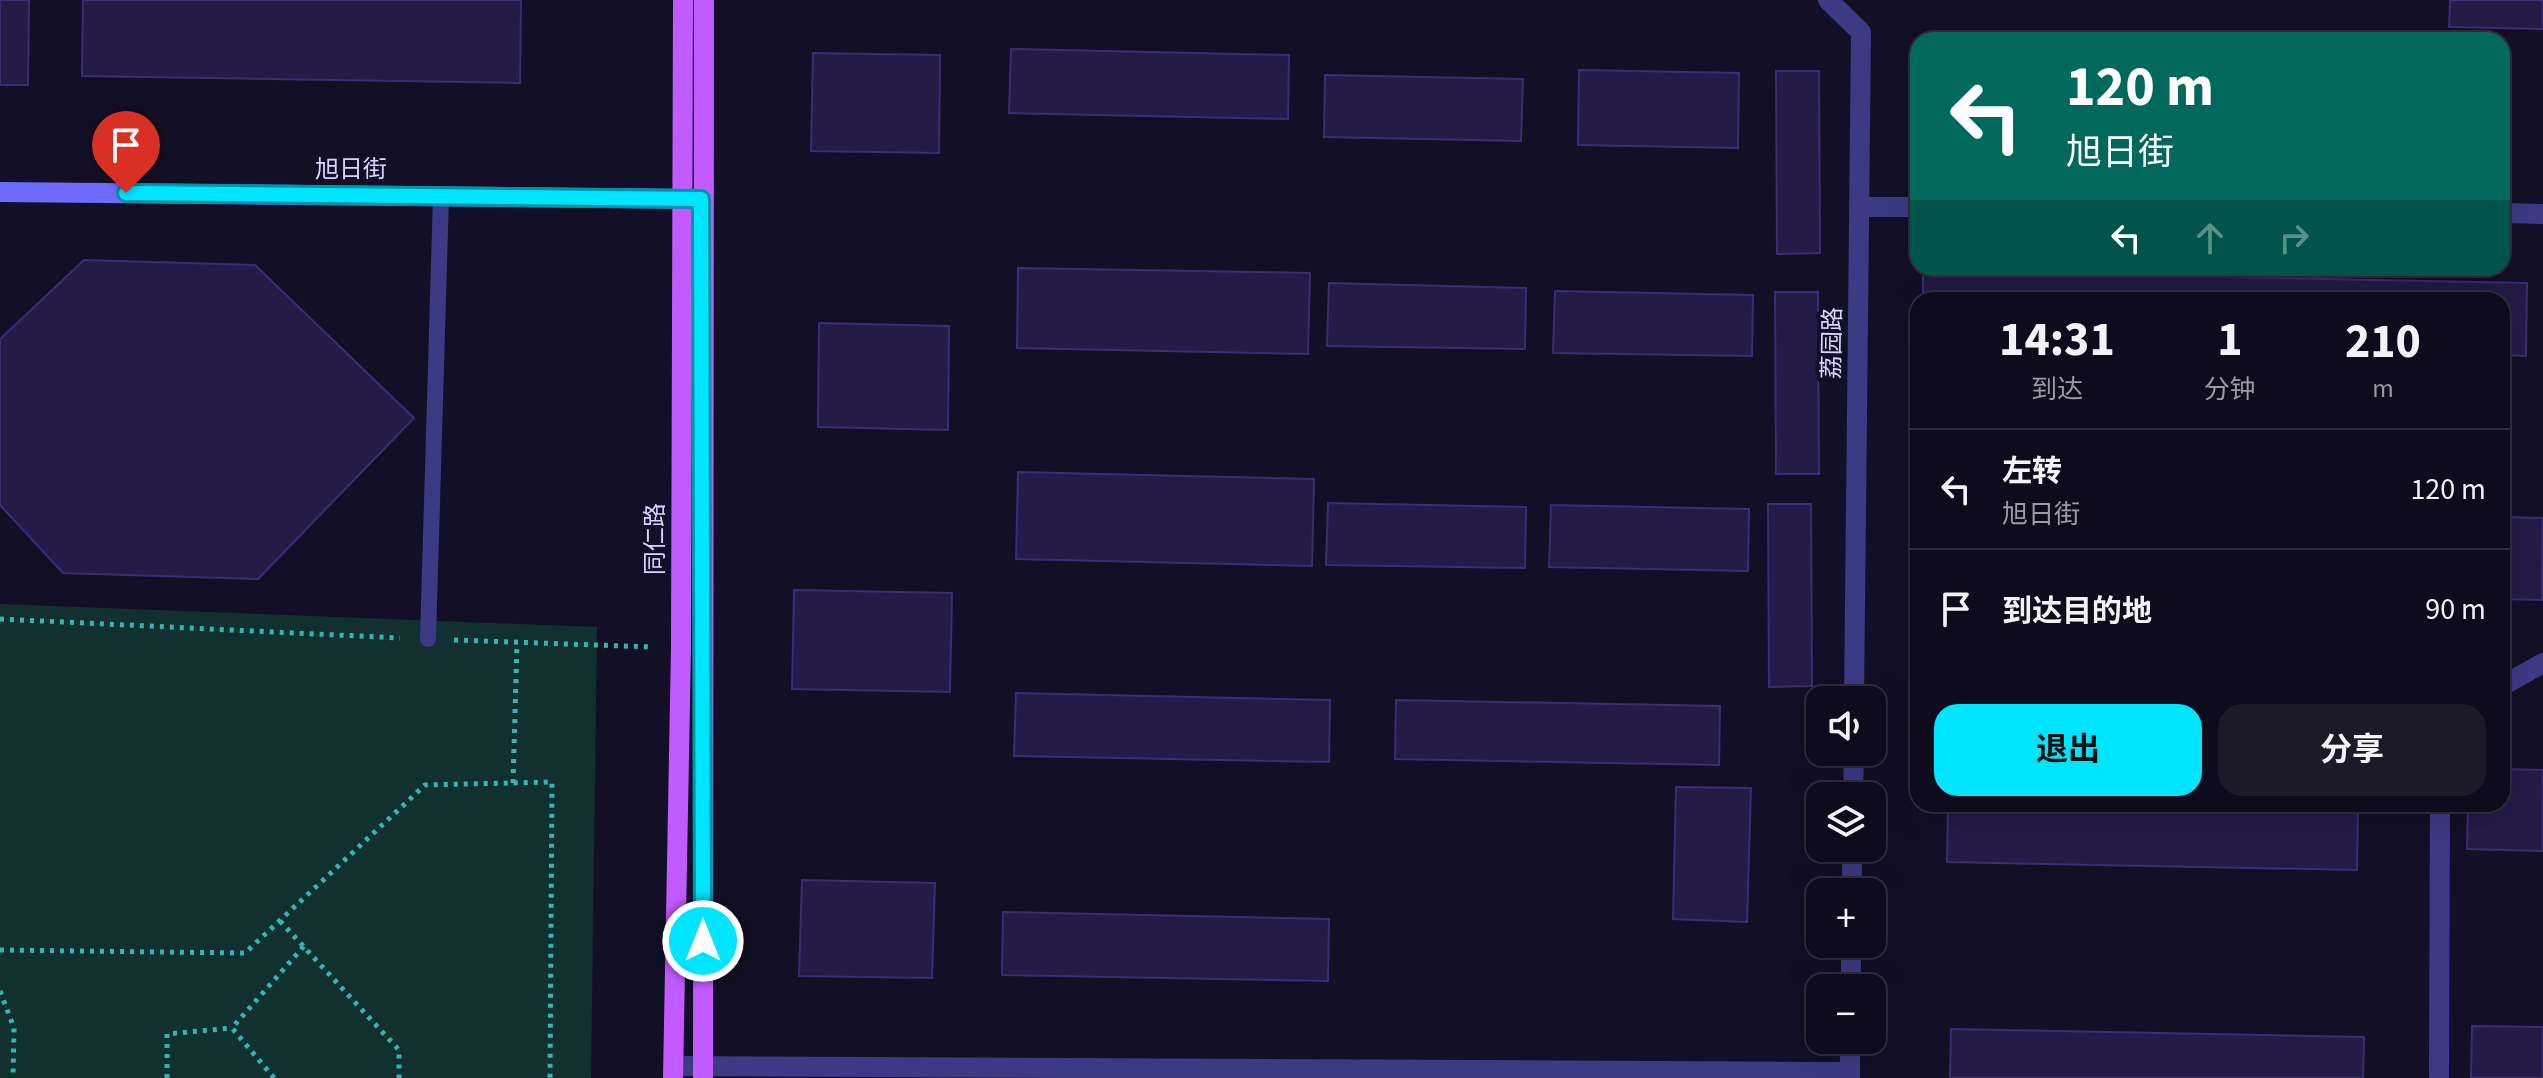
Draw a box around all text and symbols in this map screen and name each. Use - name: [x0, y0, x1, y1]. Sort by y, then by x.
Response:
- text: 120 m: [2066, 48, 2214, 127]
- icon: left: [1934, 64, 2038, 168]
- pin: [92, 111, 160, 193]
- icon: arrive: [104, 123, 148, 167]
- text: 旭日街: [2066, 127, 2174, 178]
- street label: 旭日街: [315, 152, 387, 187]
- icon: left: [2104, 216, 2148, 260]
- icon: ahead: [2188, 216, 2232, 260]
- icon: right: [2272, 216, 2316, 260]
- text: 14:31: [1999, 306, 2115, 374]
- text: 1: [2217, 306, 2243, 374]
- street label: 荔园路: [1814, 307, 1851, 379]
- text: 210: [2345, 308, 2421, 376]
- text: m: [2372, 370, 2394, 407]
- text: 到达: [2031, 371, 2083, 408]
- text: 分钟: [2204, 371, 2256, 408]
- text: 左转: [2002, 450, 2062, 493]
- icon: left: [1934, 467, 1978, 511]
- text: 120 m: [2410, 468, 2486, 511]
- text: 旭日街: [2002, 496, 2080, 533]
- street label: 同仁路: [638, 503, 673, 575]
- icon: arrive: [1934, 587, 1978, 631]
- text: 90 m: [2425, 588, 2486, 631]
- text: 到达目的地: [2002, 590, 2152, 633]
- map controls: [1806, 686, 1886, 1054]
- button: sound: [1806, 686, 1886, 766]
- button: 退出: [1934, 704, 2202, 796]
- button: 分享: [2218, 704, 2486, 796]
- button: layers: [1806, 782, 1886, 862]
- button: +: [1806, 878, 1886, 958]
- position arrow: [661, 899, 745, 983]
- button: −: [1806, 974, 1886, 1054]

